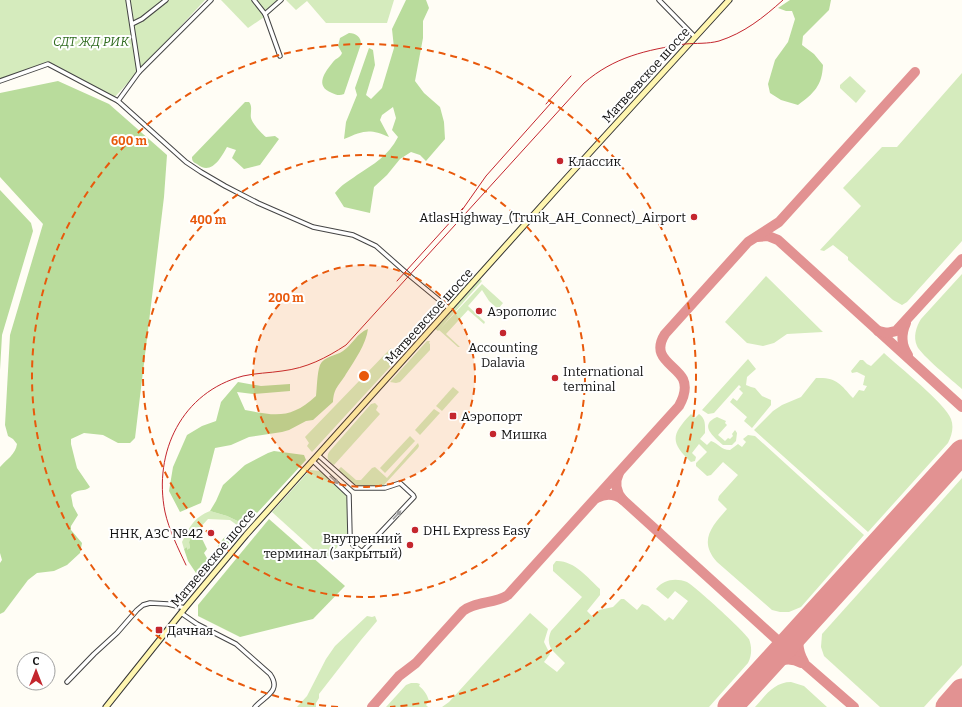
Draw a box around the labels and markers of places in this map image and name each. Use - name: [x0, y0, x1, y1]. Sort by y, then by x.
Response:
- place label: Классик: [568, 154, 622, 169]
- marker: Классик: [555, 156, 565, 166]
- place label: AtlasHighway_(Trunk_AH_Connect)_Airport: [419, 210, 686, 225]
- marker: AtlasHighway_(Trunk_AH_Connect)_Airport: [689, 212, 699, 222]
- place label: Аэрополис: [487, 304, 557, 319]
- marker: Аэрополис: [474, 306, 484, 316]
- marker: Accounting Dalavia: [498, 328, 508, 338]
- place label: Accounting Dalavia: [468, 340, 538, 370]
- place label: International terminal: [563, 364, 644, 394]
- centre of rings: [357, 369, 371, 383]
- marker: International terminal: [550, 373, 560, 383]
- place label: Аэропорт: [461, 409, 522, 424]
- marker: Аэропорт: [448, 411, 458, 421]
- place label: Мишка: [501, 427, 547, 442]
- marker: Мишка: [488, 429, 498, 439]
- place label: DHL Express Easy: [423, 523, 530, 538]
- marker: DHL Express Easy: [410, 525, 420, 535]
- place label: ННК, АЗС №42: [109, 526, 203, 541]
- marker: ННК, АЗС №42: [206, 528, 216, 538]
- place label: Внутренний терминал (закрытый): [264, 531, 402, 561]
- marker: Внутренний терминал (закрытый): [405, 540, 415, 550]
- place label: Дачная: [167, 623, 213, 638]
- marker: Дачная: [154, 625, 164, 635]

